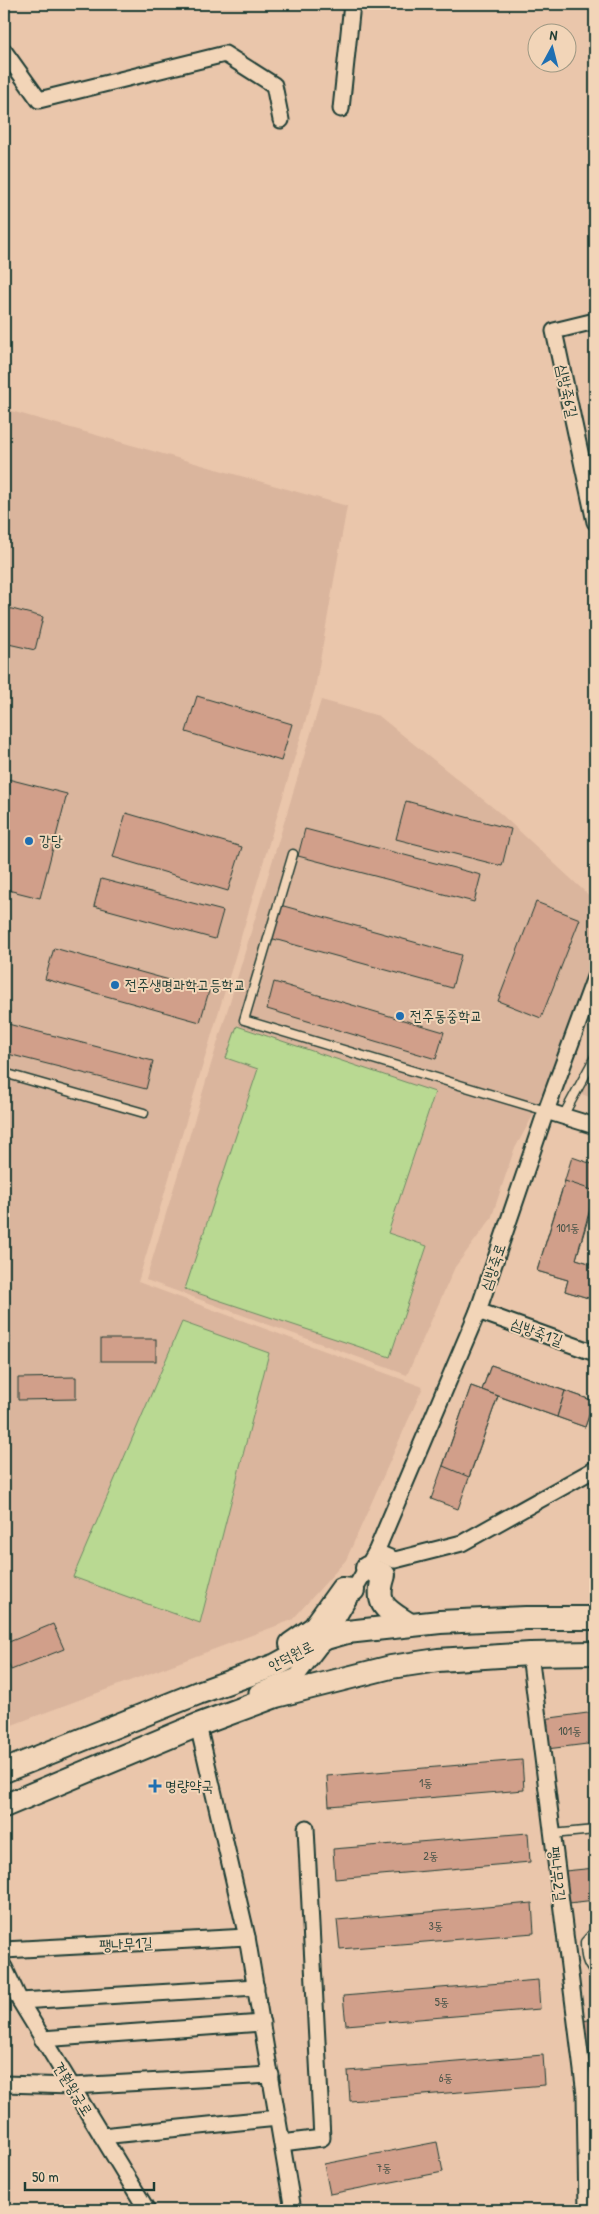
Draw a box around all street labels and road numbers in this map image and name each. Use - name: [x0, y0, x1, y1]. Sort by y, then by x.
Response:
- street label: 심방죽6길: [552, 362, 583, 420]
- street label: 심방죽로: [475, 1241, 510, 1293]
- street label: 심방죽1길: [508, 1312, 566, 1351]
- street label: 안덕원로: [264, 1635, 317, 1676]
- street label: 팽나무2길: [544, 1845, 571, 1903]
- street label: 팽나무1길: [99, 1932, 153, 1955]
- street label: 견훤왕궁로: [49, 2058, 98, 2120]

